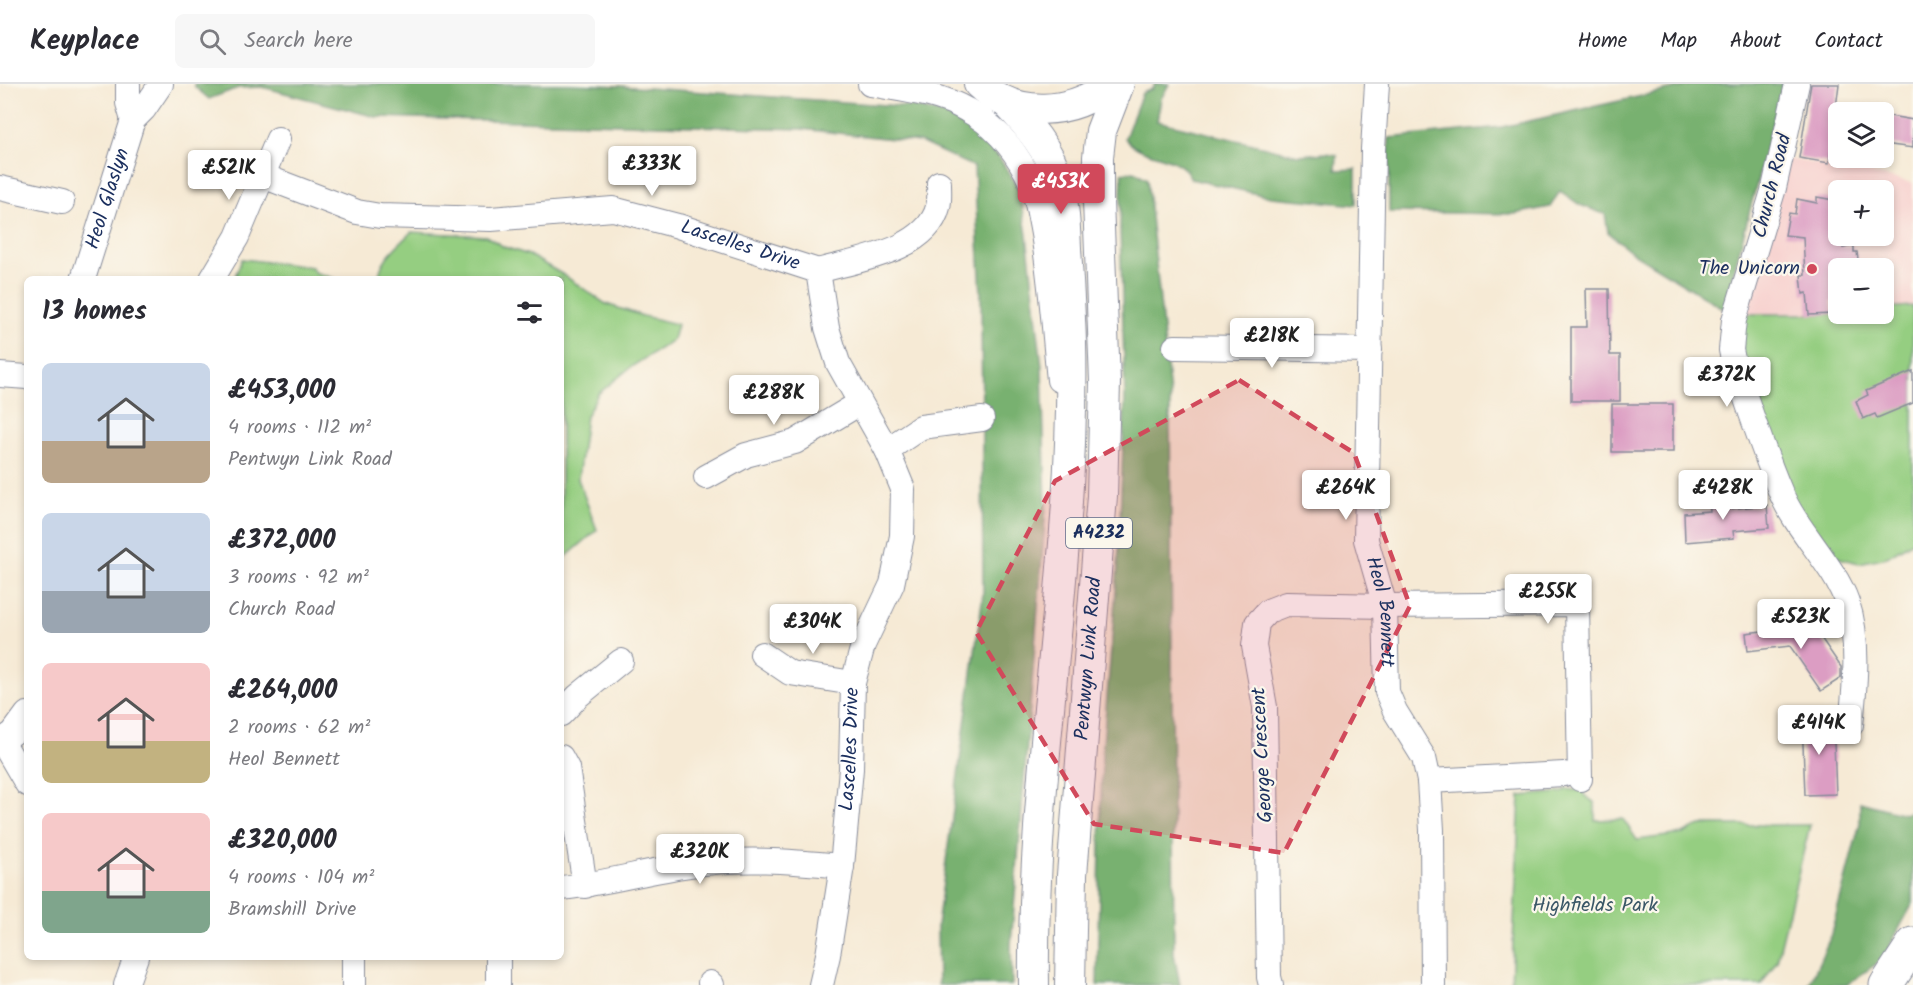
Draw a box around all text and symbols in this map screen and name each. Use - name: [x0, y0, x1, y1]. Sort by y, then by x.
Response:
- search box: [175, 14, 595, 68]
- text: Keyplace: [30, 19, 139, 64]
- text: Search here: [244, 24, 353, 59]
- icon: search: [196, 25, 229, 58]
- text: Home: [1578, 25, 1627, 58]
- text: Map: [1660, 25, 1697, 58]
- text: About: [1730, 25, 1781, 58]
- text: Contact: [1814, 25, 1883, 58]
- map controls: [1828, 102, 1894, 324]
- button: layers: [1828, 102, 1894, 168]
- street label: Church Road: [1745, 129, 1802, 242]
- street label: Heol Glaslyn: [77, 144, 139, 253]
- pin: £333K: [610, 146, 694, 197]
- text: £333K: [622, 149, 682, 181]
- pin: £521K: [187, 150, 271, 201]
- text: £521K: [202, 153, 256, 185]
- pin: £453K: [1019, 164, 1103, 215]
- text: £453K: [1032, 167, 1090, 199]
- button: +: [1828, 180, 1894, 246]
- street label: Lascelles Drive: [676, 212, 804, 280]
- place label: The Unicorn: [1699, 253, 1800, 285]
- button: −: [1828, 258, 1894, 324]
- marker: The Unicorn: [1805, 262, 1819, 276]
- text: 13 homes: [42, 291, 147, 333]
- icon: filters: [513, 296, 546, 329]
- pin: £218K: [1230, 318, 1314, 369]
- text: £218K: [1244, 321, 1300, 353]
- pin: £372K: [1685, 357, 1769, 408]
- text: £372K: [1698, 360, 1756, 392]
- text: £453,000: [228, 370, 335, 412]
- pin: £288K: [732, 375, 816, 426]
- text: £288K: [743, 378, 805, 410]
- icon: home: [90, 387, 162, 459]
- text: 4 rooms · 112 m²: [228, 412, 371, 444]
- text: Pentwyn Link Road: [228, 444, 392, 476]
- pin: £264K: [1304, 470, 1388, 521]
- pin: £428K: [1681, 470, 1765, 521]
- text: £264K: [1316, 473, 1376, 505]
- text: £428K: [1692, 473, 1754, 505]
- road number: A4232: [1066, 518, 1132, 548]
- text: £372,000: [228, 520, 336, 562]
- icon: home: [90, 537, 162, 609]
- street label: Heol Bennett: [1356, 553, 1402, 668]
- text: 3 rooms · 92 m²: [228, 562, 369, 594]
- pin: £255K: [1506, 574, 1590, 625]
- street label: Pentwyn Link Road: [1067, 575, 1112, 742]
- text: £255K: [1519, 577, 1577, 609]
- text: Church Road: [228, 594, 335, 626]
- pin: £523K: [1759, 599, 1843, 650]
- text: £523K: [1771, 602, 1831, 634]
- pin: £304K: [771, 604, 855, 655]
- text: £304K: [784, 607, 842, 639]
- text: £264,000: [228, 670, 337, 712]
- street label: George Crescent: [1243, 686, 1283, 824]
- icon: home: [90, 687, 162, 759]
- street label: Lascelles Drive: [831, 687, 869, 813]
- pin: £414K: [1777, 705, 1861, 756]
- text: £414K: [1792, 708, 1846, 740]
- text: 2 rooms · 62 m²: [228, 712, 370, 744]
- text: Heol Bennett: [228, 744, 340, 776]
- text: £320,000: [228, 820, 337, 862]
- pin: £320K: [658, 834, 742, 885]
- icon: home: [90, 837, 162, 909]
- text: £320K: [670, 837, 730, 869]
- text: 4 rooms · 104 m²: [228, 862, 374, 894]
- park label: Highfields Park: [1532, 890, 1658, 922]
- text: Bramshill Drive: [228, 894, 356, 926]

